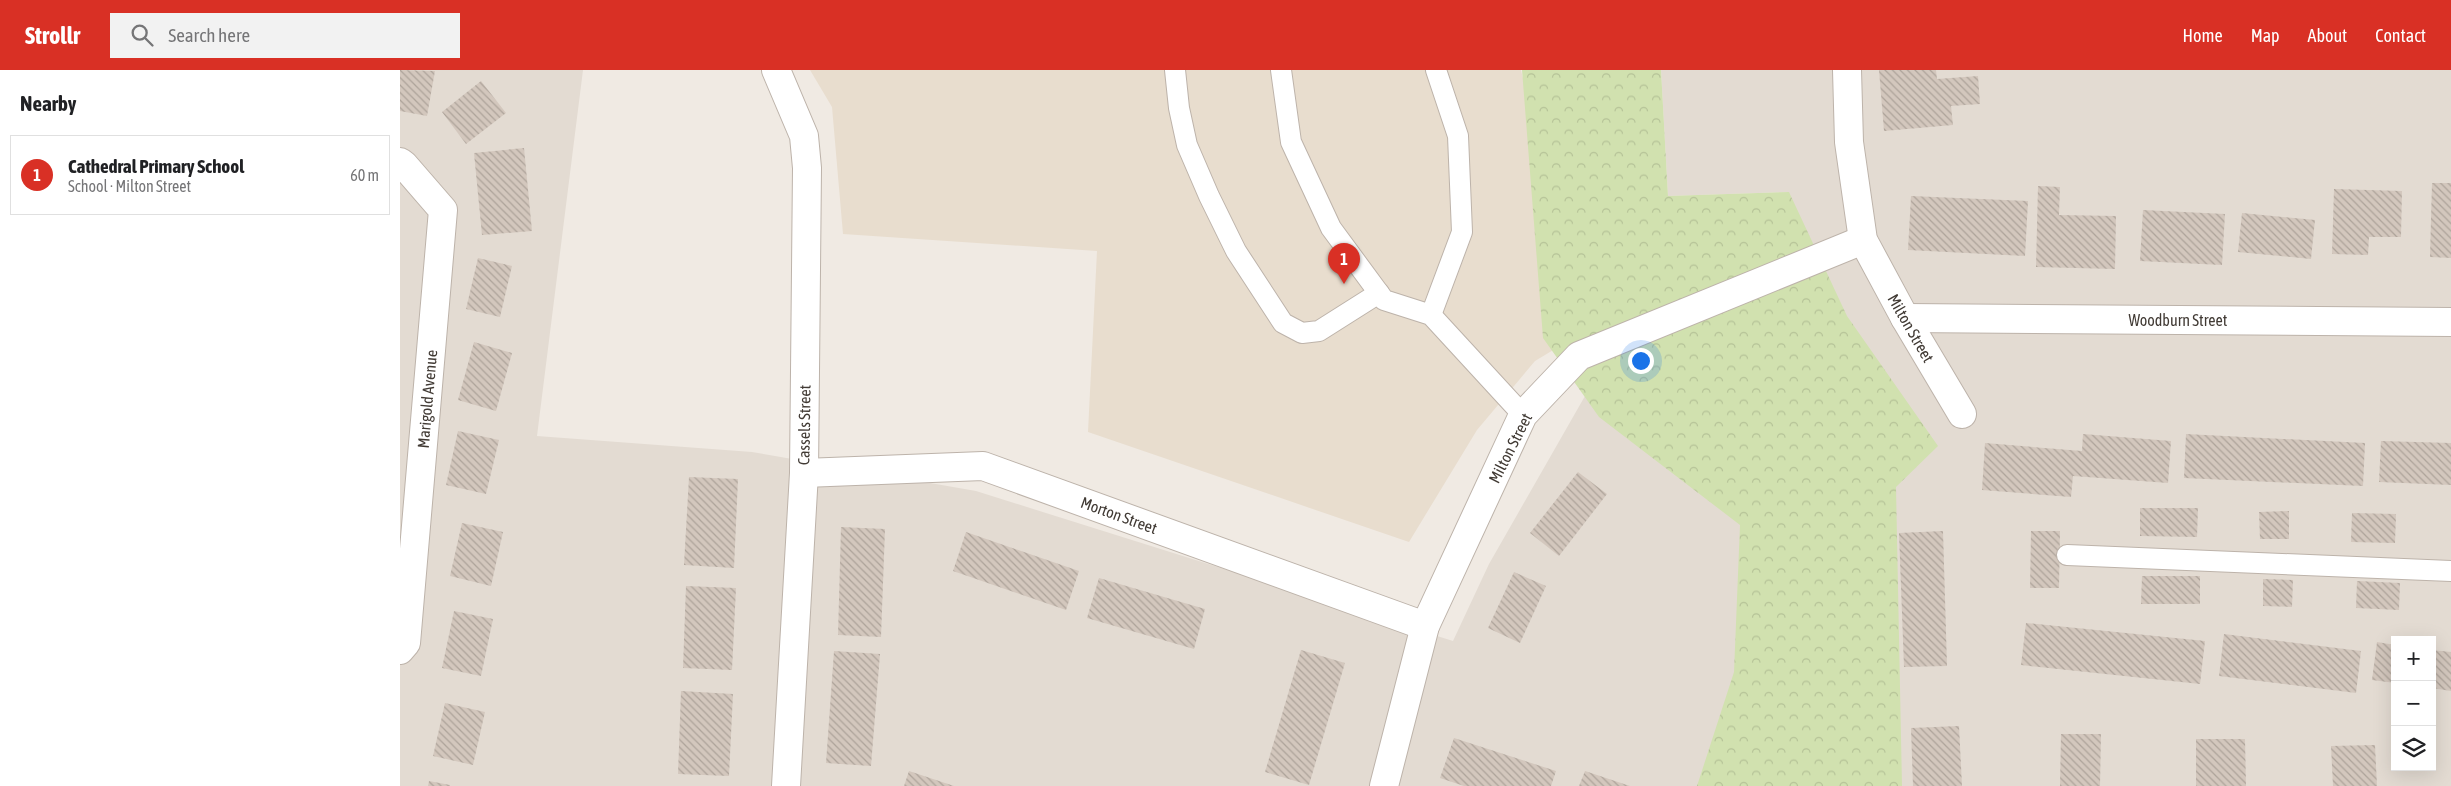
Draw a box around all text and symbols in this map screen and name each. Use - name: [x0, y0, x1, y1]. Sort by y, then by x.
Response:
- search box: [110, 13, 460, 58]
- icon: search: [128, 21, 156, 49]
- text: Strollr: [25, 22, 80, 49]
- text: Search here: [168, 24, 250, 46]
- text: Home: [2183, 25, 2223, 46]
- text: Map: [2251, 25, 2280, 46]
- text: About: [2308, 25, 2347, 46]
- text: Contact: [2375, 25, 2426, 46]
- text: Nearby: [20, 91, 76, 115]
- text: Cathedral Primary School: [68, 155, 244, 177]
- text: 1: [33, 166, 41, 184]
- text: 60 m: [350, 166, 379, 184]
- text: School · Milton Street: [68, 177, 191, 195]
- pin: 1: [1328, 243, 1360, 284]
- street label: Milton Street: [1884, 291, 1938, 366]
- street label: Woodburn Street: [2129, 311, 2228, 329]
- your location: [1628, 348, 1654, 374]
- street label: Marigold Avenue: [414, 349, 441, 449]
- street label: Cassels Street: [794, 384, 814, 465]
- street label: Milton Street: [1485, 410, 1535, 486]
- street label: Morton Street: [1078, 493, 1160, 537]
- map controls: [2391, 636, 2436, 771]
- button: +: [2391, 636, 2436, 681]
- button: −: [2391, 681, 2436, 726]
- button: layers: [2391, 726, 2436, 771]

